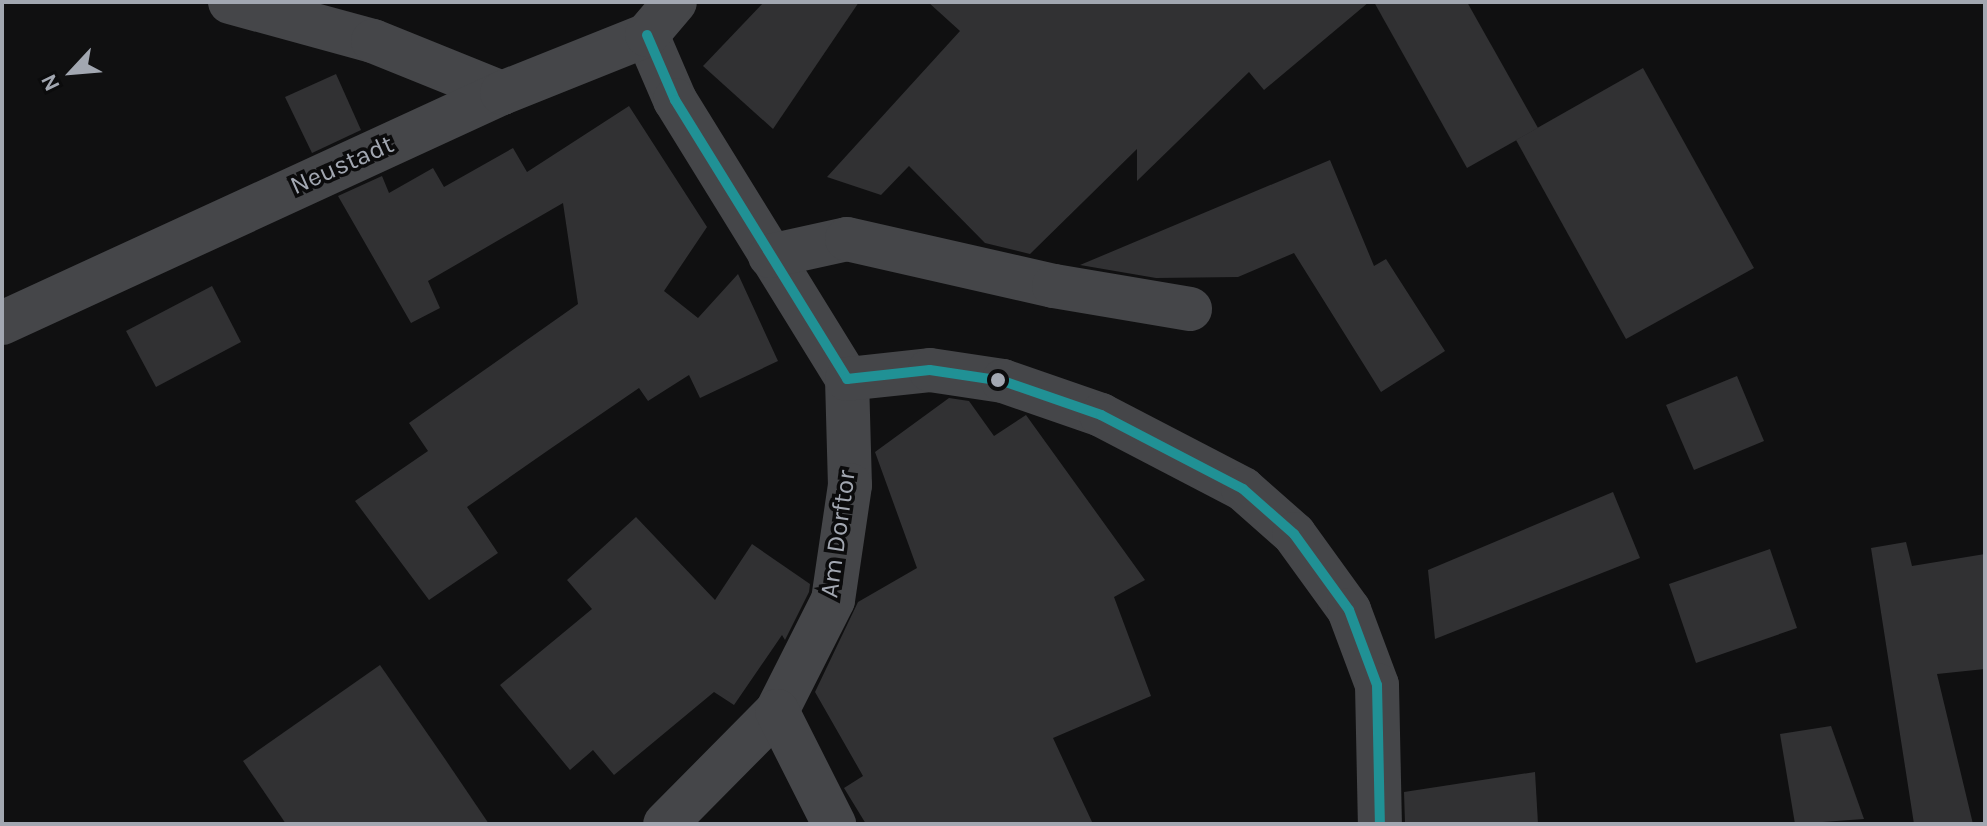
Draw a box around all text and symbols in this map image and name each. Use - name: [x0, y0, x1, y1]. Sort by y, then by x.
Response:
- north arrow: [32, 32, 112, 112]
- text: N: [35, 70, 66, 95]
- street label: Neustadt: [285, 128, 399, 202]
- unlabelled marker: [990, 372, 1006, 388]
- street label: Am Dorftor: [814, 468, 862, 600]

